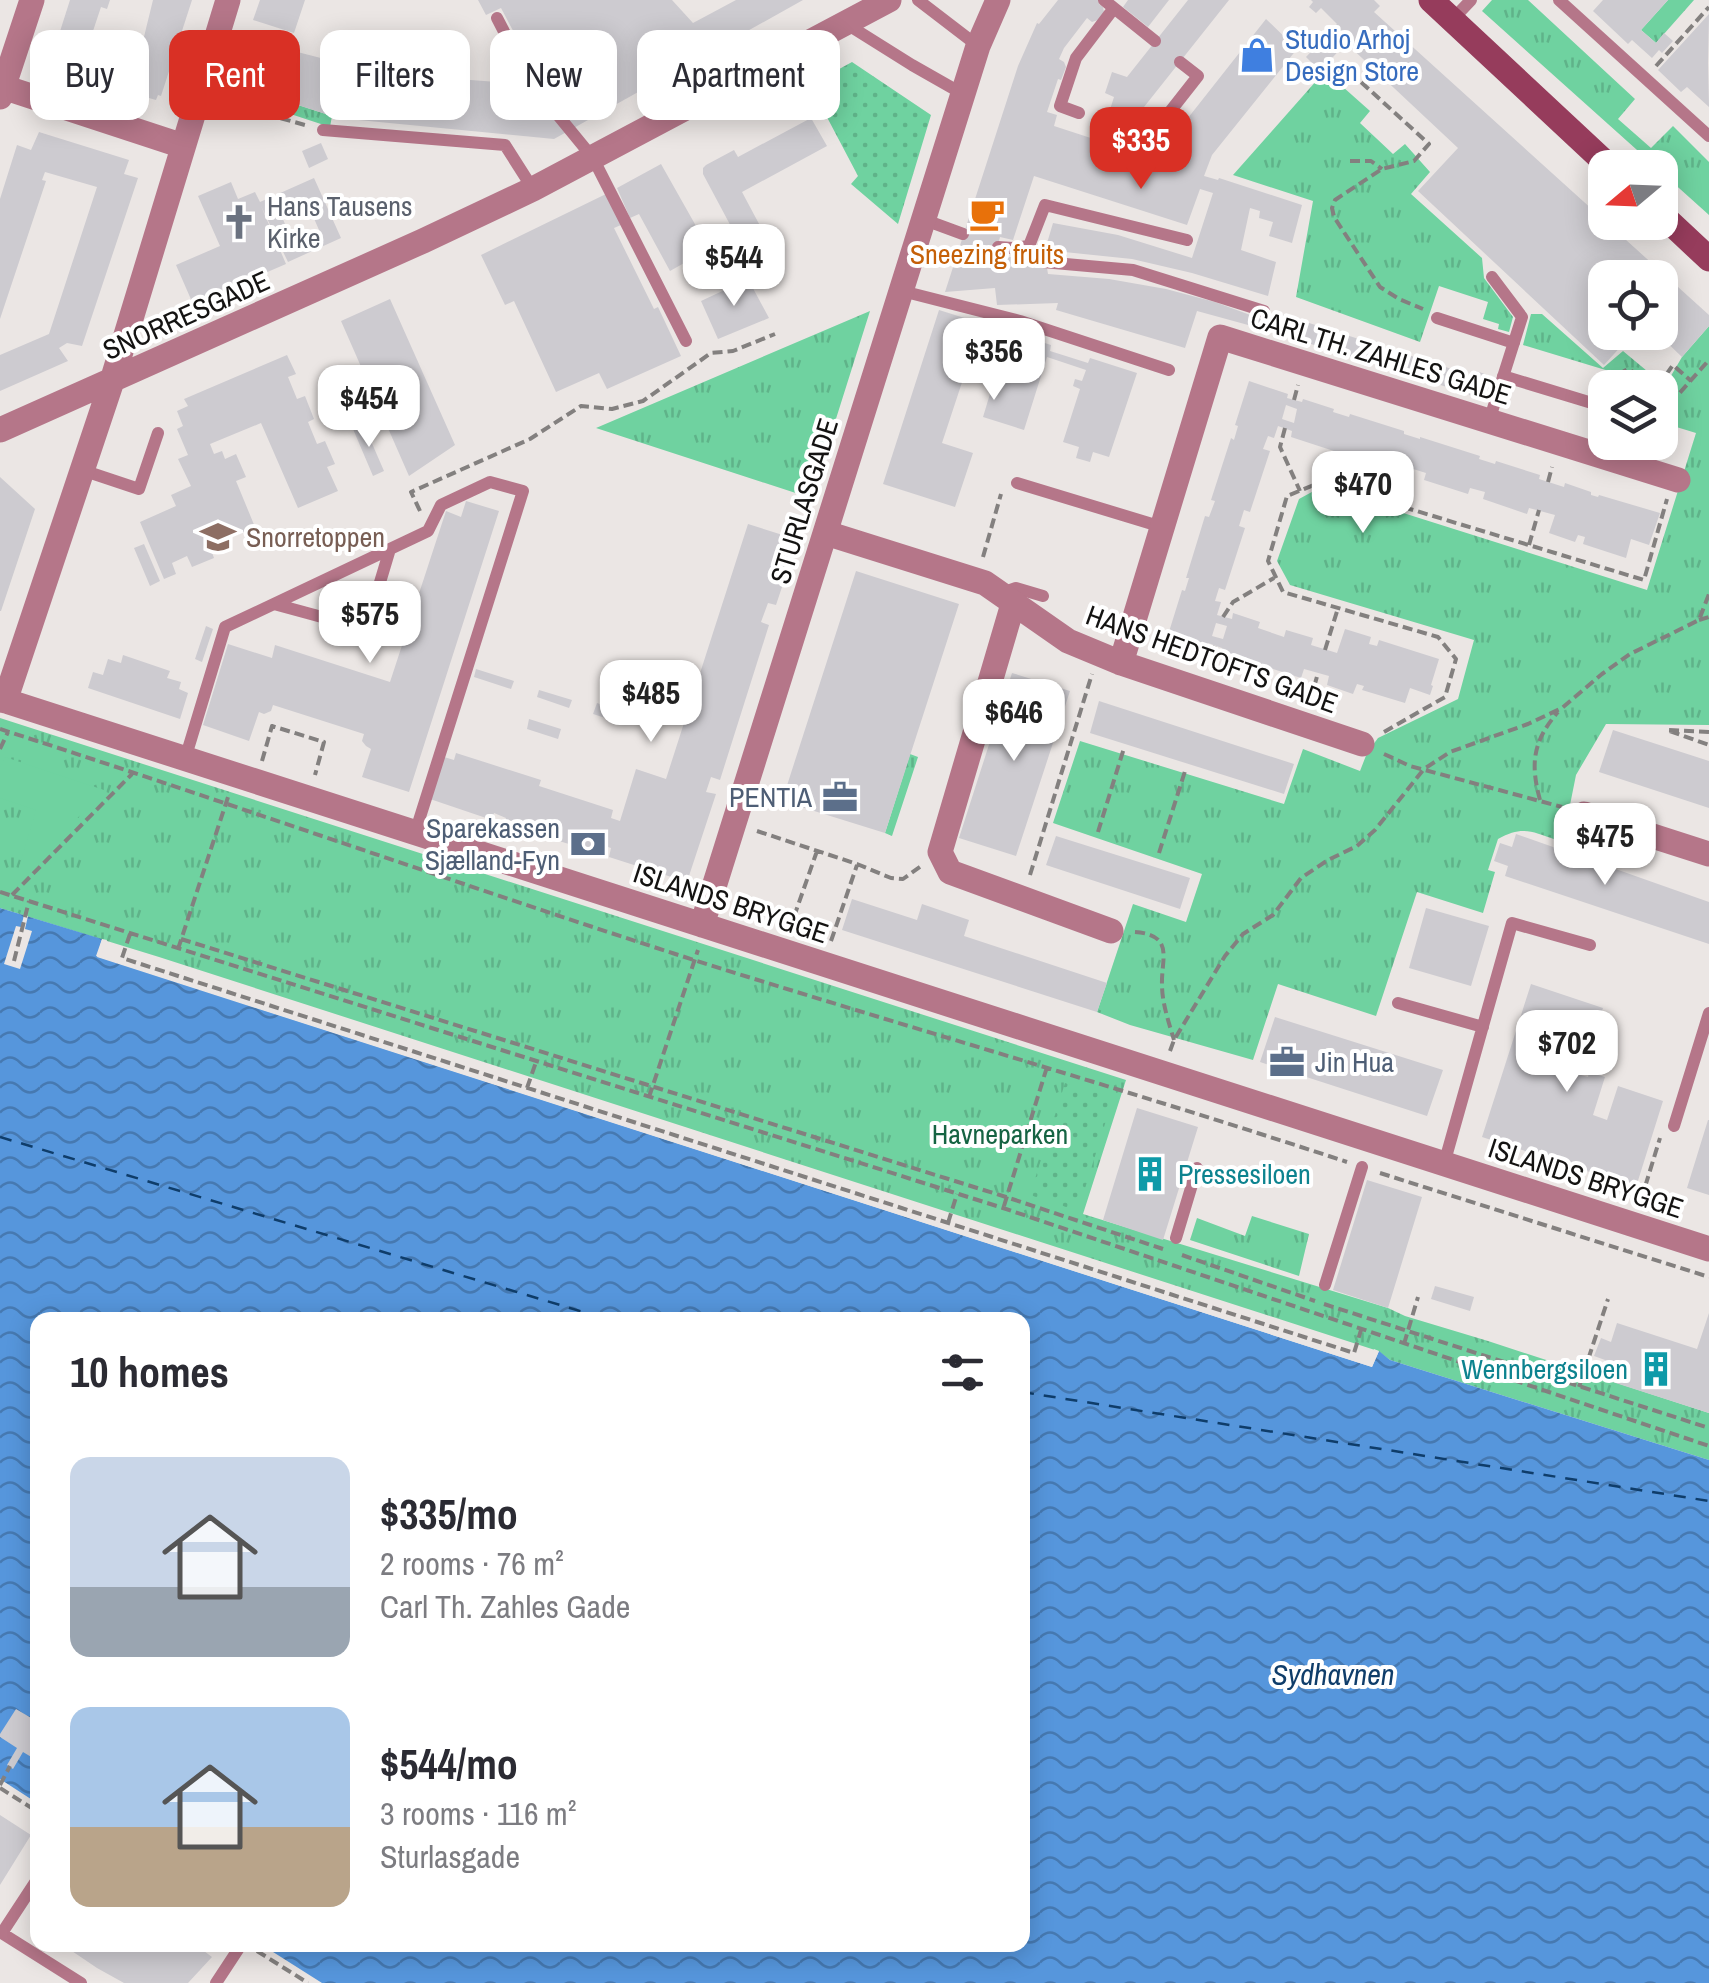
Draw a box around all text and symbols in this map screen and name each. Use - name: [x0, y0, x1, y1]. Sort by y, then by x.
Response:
- place label: Studio Arhoj Design Store: [1285, 20, 1419, 90]
- chip: Buy: [30, 30, 149, 120]
- chip: Rent: [169, 30, 300, 120]
- chip: Filters: [320, 30, 470, 120]
- chip: New: [490, 30, 617, 120]
- chip: Apartment: [637, 30, 840, 120]
- shop icon: Studio Arhoj Design Store: [1238, 36, 1276, 74]
- pin: $335: [1082, 107, 1200, 192]
- text: $335: [1112, 118, 1170, 161]
- north arrow: [1588, 150, 1678, 240]
- map controls: [1588, 150, 1678, 460]
- place label: Hans Tausens Kirke: [267, 187, 413, 257]
- cafe icon: Sneezing fruits: [968, 195, 1006, 233]
- church icon: Hans Tausens Kirke: [220, 203, 258, 241]
- pin: $544: [675, 224, 793, 309]
- text: $544: [705, 235, 763, 278]
- place label: Sneezing fruits: [910, 235, 1064, 273]
- button: locate: [1588, 260, 1678, 350]
- street label: SNORRESGADE: [97, 261, 275, 369]
- street label: CARL TH. ZAHLES GADE: [1246, 298, 1516, 414]
- pin: $356: [935, 318, 1053, 403]
- text: $356: [965, 329, 1023, 372]
- pin: $454: [310, 365, 428, 450]
- button: layers: [1588, 370, 1678, 460]
- text: $454: [340, 376, 398, 419]
- street label: STURLASGADE: [761, 414, 847, 588]
- pin: $470: [1304, 451, 1422, 536]
- text: $470: [1334, 462, 1392, 505]
- school or university icon: Snorretoppen: [199, 518, 237, 556]
- place label: Snorretoppen: [246, 518, 385, 556]
- pin: $575: [311, 581, 429, 666]
- text: $575: [341, 592, 399, 635]
- street label: HANS HEDTOFTS GADE: [1081, 596, 1343, 722]
- pin: $485: [592, 660, 710, 745]
- text: $485: [622, 671, 680, 714]
- pin: $646: [955, 679, 1073, 764]
- text: $646: [985, 690, 1043, 733]
- place label: PENTIA: [729, 778, 813, 816]
- office icon: PENTIA: [821, 778, 859, 816]
- pin: $475: [1546, 803, 1664, 888]
- place label: Sparekassen Sjælland-Fyn: [425, 809, 560, 879]
- text: $475: [1576, 814, 1634, 857]
- bank icon: Sparekassen Sjælland-Fyn: [569, 825, 607, 863]
- street label: ISLANDS BRYGGE: [629, 854, 833, 952]
- pin: $702: [1508, 1010, 1626, 1095]
- text: $702: [1538, 1021, 1596, 1064]
- office icon: Jin Hua: [1268, 1043, 1306, 1081]
- place label: Jin Hua: [1315, 1043, 1394, 1081]
- park label: Havneparken: [932, 1115, 1068, 1153]
- street label: ISLANDS BRYGGE: [1484, 1129, 1688, 1227]
- building icon: Pressesiloen: [1131, 1155, 1169, 1193]
- place label: Pressesiloen: [1178, 1155, 1311, 1193]
- text: 10 homes: [70, 1344, 229, 1400]
- icon: filters: [935, 1345, 990, 1400]
- place label: Wennbergsiloen: [1461, 1350, 1628, 1388]
- building icon: Wennbergsiloen: [1637, 1350, 1675, 1388]
- text: $335/mo: [380, 1486, 518, 1542]
- icon: home: [150, 1497, 270, 1617]
- text: 2 rooms · 76 m²: [380, 1542, 564, 1585]
- text: Carl Th. Zahles Gade: [380, 1585, 630, 1628]
- water label: Sydhavnen: [1271, 1654, 1395, 1694]
- text: $544/mo: [380, 1736, 518, 1792]
- icon: home: [150, 1747, 270, 1867]
- text: 3 rooms · 116 m²: [380, 1792, 576, 1835]
- text: Sturlasgade: [380, 1835, 520, 1878]

